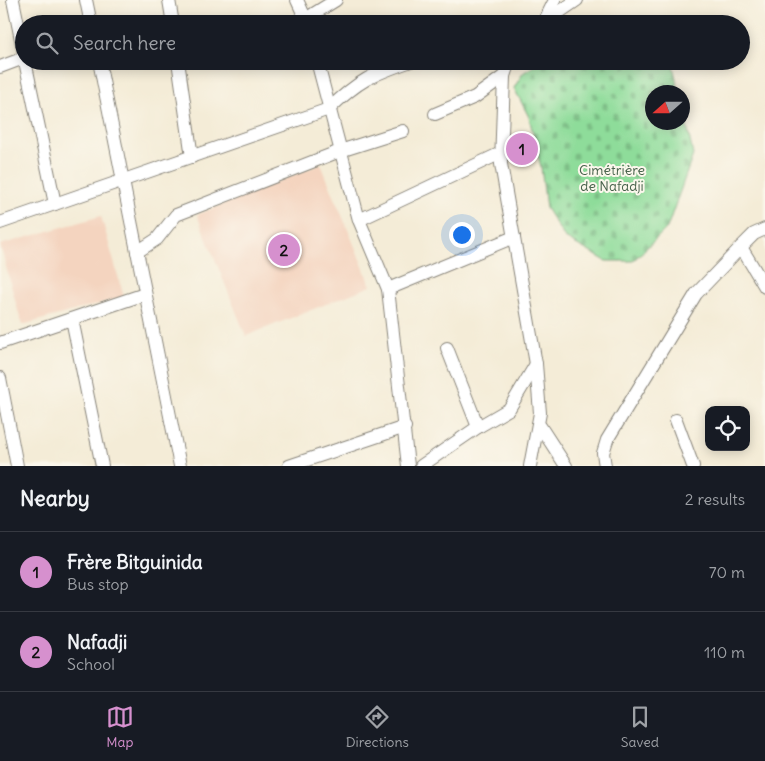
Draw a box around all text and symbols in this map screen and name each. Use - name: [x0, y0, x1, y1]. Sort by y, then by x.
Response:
- search box: [15, 15, 750, 70]
- icon: search: [33, 29, 61, 57]
- text: Search here: [73, 31, 176, 55]
- north arrow: [645, 85, 690, 130]
- pin: 1: [506, 130, 538, 168]
- park label: Cimétrière de Nafadji: [579, 161, 645, 195]
- your location: [449, 222, 475, 248]
- pin: 2: [268, 231, 300, 269]
- map controls: [705, 406, 750, 451]
- button: locate: [705, 406, 750, 451]
- text: Nearby: [20, 485, 90, 512]
- text: 2 results: [685, 489, 745, 509]
- text: Frère Bitguinida: [67, 550, 203, 574]
- text: 1: [33, 562, 39, 582]
- text: 70 m: [709, 562, 745, 582]
- text: Bus stop: [67, 574, 129, 594]
- text: Nafadji: [67, 630, 127, 654]
- text: 2: [32, 642, 40, 662]
- text: 110 m: [704, 642, 745, 662]
- text: School: [67, 654, 115, 674]
- tab: Map: [106, 703, 134, 751]
- tab: Directions: [346, 703, 409, 751]
- tab: Saved: [621, 703, 659, 751]

